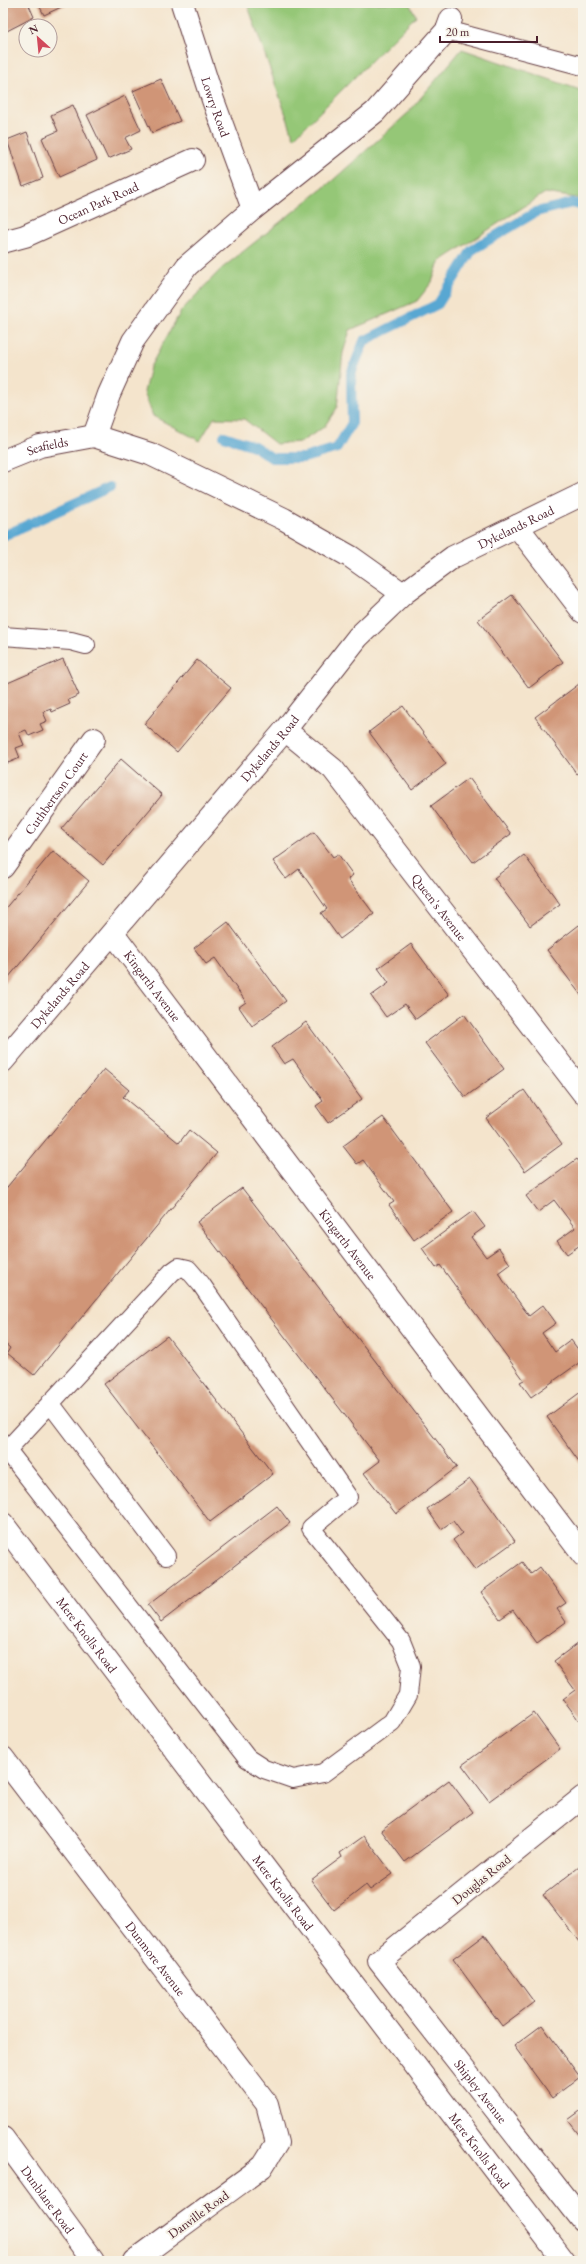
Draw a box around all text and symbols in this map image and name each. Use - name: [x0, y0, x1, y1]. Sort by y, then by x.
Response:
- north arrow: [18, 18, 58, 58]
- scale bar: [440, 18, 537, 44]
- text: N: [26, 21, 41, 37]
- text: 20 m: [446, 24, 470, 40]
- street label: Lowry Road: [197, 75, 234, 140]
- street label: Ocean Park Road: [55, 178, 142, 229]
- street label: Seafields: [24, 433, 69, 460]
- street label: Dykelands Road: [475, 501, 557, 553]
- street label: Dykelands Road: [237, 711, 303, 785]
- street label: Cuthbertson Court: [21, 748, 92, 838]
- street label: Queen's Avenue: [408, 870, 470, 944]
- street label: Kingarth Avenue: [120, 947, 185, 1025]
- street label: Dykelands Road: [27, 958, 93, 1032]
- street label: Kingarth Avenue: [315, 1205, 380, 1283]
- street label: Mere Knolls Road: [53, 1594, 121, 1677]
- street label: Douglas Road: [448, 1850, 515, 1908]
- street label: Mere Knolls Road: [249, 1851, 318, 1934]
- street label: Dunmore Avenue: [122, 1918, 189, 1999]
- street label: Shipley Avenue: [450, 2056, 511, 2127]
- street label: Mere Knolls Road: [445, 2109, 514, 2192]
- street label: Dunblane Road: [17, 2162, 78, 2237]
- street label: Danville Road: [164, 2186, 233, 2242]

